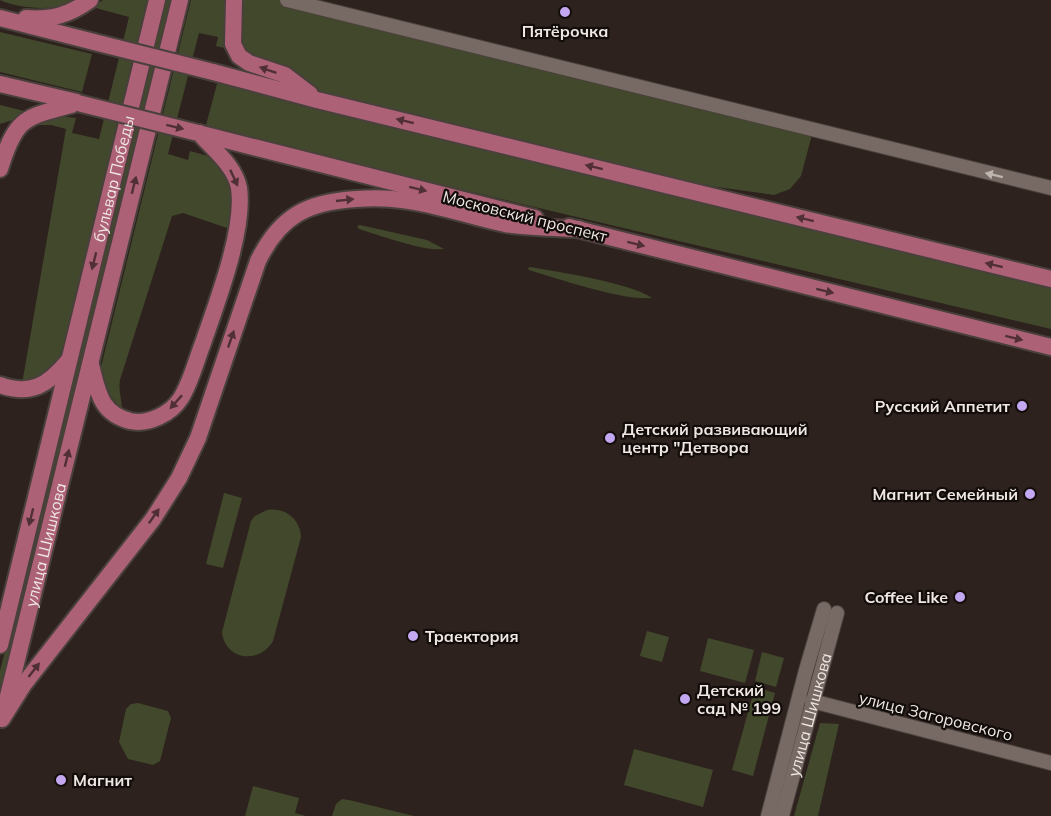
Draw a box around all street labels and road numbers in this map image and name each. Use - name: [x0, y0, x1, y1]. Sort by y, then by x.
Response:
- street label: бульвар Победы: [88, 113, 139, 244]
- street label: Московский проспект: [441, 186, 610, 246]
- street label: улица Шишкова: [20, 481, 70, 609]
- street label: улица Шишкова: [783, 651, 836, 779]
- street label: улица Загоровского: [857, 687, 1015, 745]

